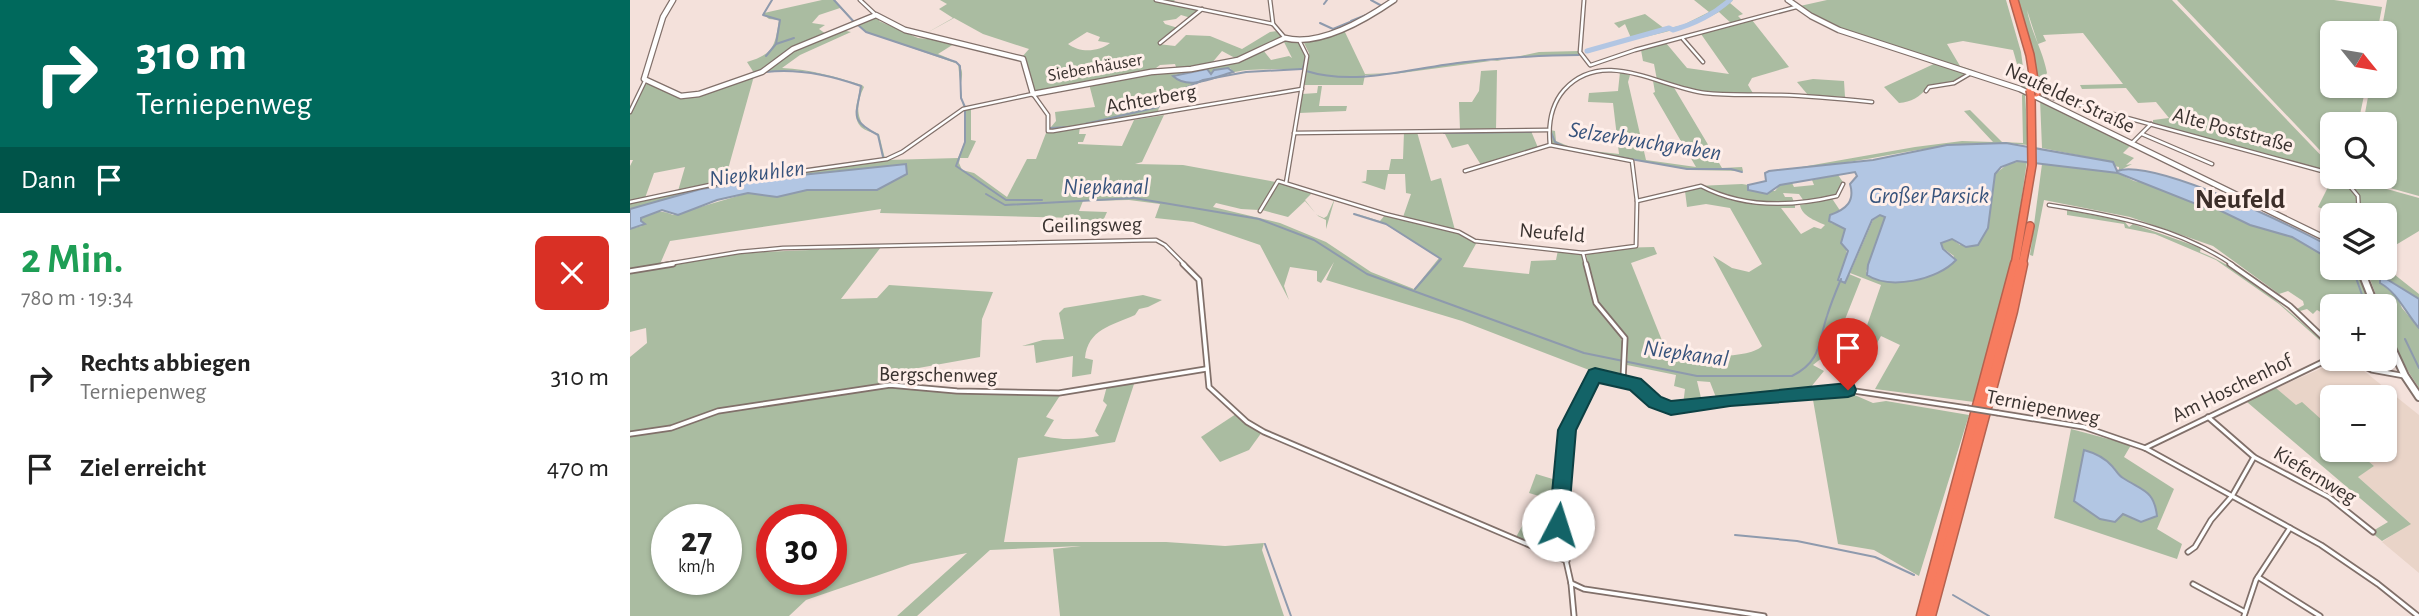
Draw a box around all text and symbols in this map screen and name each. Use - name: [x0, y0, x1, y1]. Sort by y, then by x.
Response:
- north arrow: [2320, 21, 2398, 98]
- map controls: [2320, 21, 2397, 462]
- icon: right: [21, 28, 112, 119]
- text: 310 m: [136, 30, 247, 79]
- street label: Siebenhäuser: [1046, 51, 1144, 85]
- street label: Neufelder Straße: [2002, 59, 2138, 137]
- street label: Achterberg: [1104, 81, 1198, 117]
- text: Terniepenweg: [136, 88, 312, 120]
- street label: Alte Poststraße: [2171, 104, 2295, 156]
- button: search: [2320, 112, 2397, 189]
- water label: Selzerbruchgraben: [1567, 119, 1723, 165]
- water label: Niepkuhlen: [708, 157, 806, 191]
- icon: arrive: [90, 161, 128, 199]
- text: Dann: [21, 167, 76, 193]
- water label: Niepkanal: [1063, 176, 1149, 199]
- water label: Großer Parsick: [1869, 185, 1989, 208]
- district label: Neufeld: [2195, 186, 2286, 214]
- button: layers: [2320, 203, 2397, 280]
- street label: Geilingsweg: [1042, 214, 1143, 236]
- street label: Neufeld: [1518, 220, 1586, 246]
- button: close: [535, 236, 609, 310]
- text: 2 Min.: [21, 238, 123, 280]
- text: 780 m · 19:34: [21, 287, 133, 310]
- button: +: [2320, 294, 2397, 371]
- pin: [1818, 318, 1878, 390]
- icon: arrive: [1829, 329, 1867, 367]
- water label: Niepkanal: [1642, 337, 1730, 371]
- street label: Am Hoschenhof: [2169, 349, 2297, 426]
- text: Rechts abbiegen: [80, 350, 251, 376]
- icon: right: [21, 359, 59, 397]
- street label: Bergschenweg: [879, 363, 998, 387]
- text: 310 m: [551, 364, 609, 390]
- text: Terniepenweg: [80, 381, 206, 404]
- button: −: [2320, 385, 2397, 462]
- street label: Terniepenweg: [1984, 386, 2102, 428]
- street label: Kiefernweg: [2270, 442, 2361, 508]
- icon: arrive: [21, 450, 59, 488]
- text: Ziel erreicht: [80, 455, 206, 481]
- text: 470 m: [547, 455, 609, 481]
- position arrow: [1521, 488, 1595, 562]
- speed limit sign: 30: [756, 504, 847, 595]
- text: 27: [681, 523, 712, 558]
- text: km/h: [678, 558, 715, 576]

